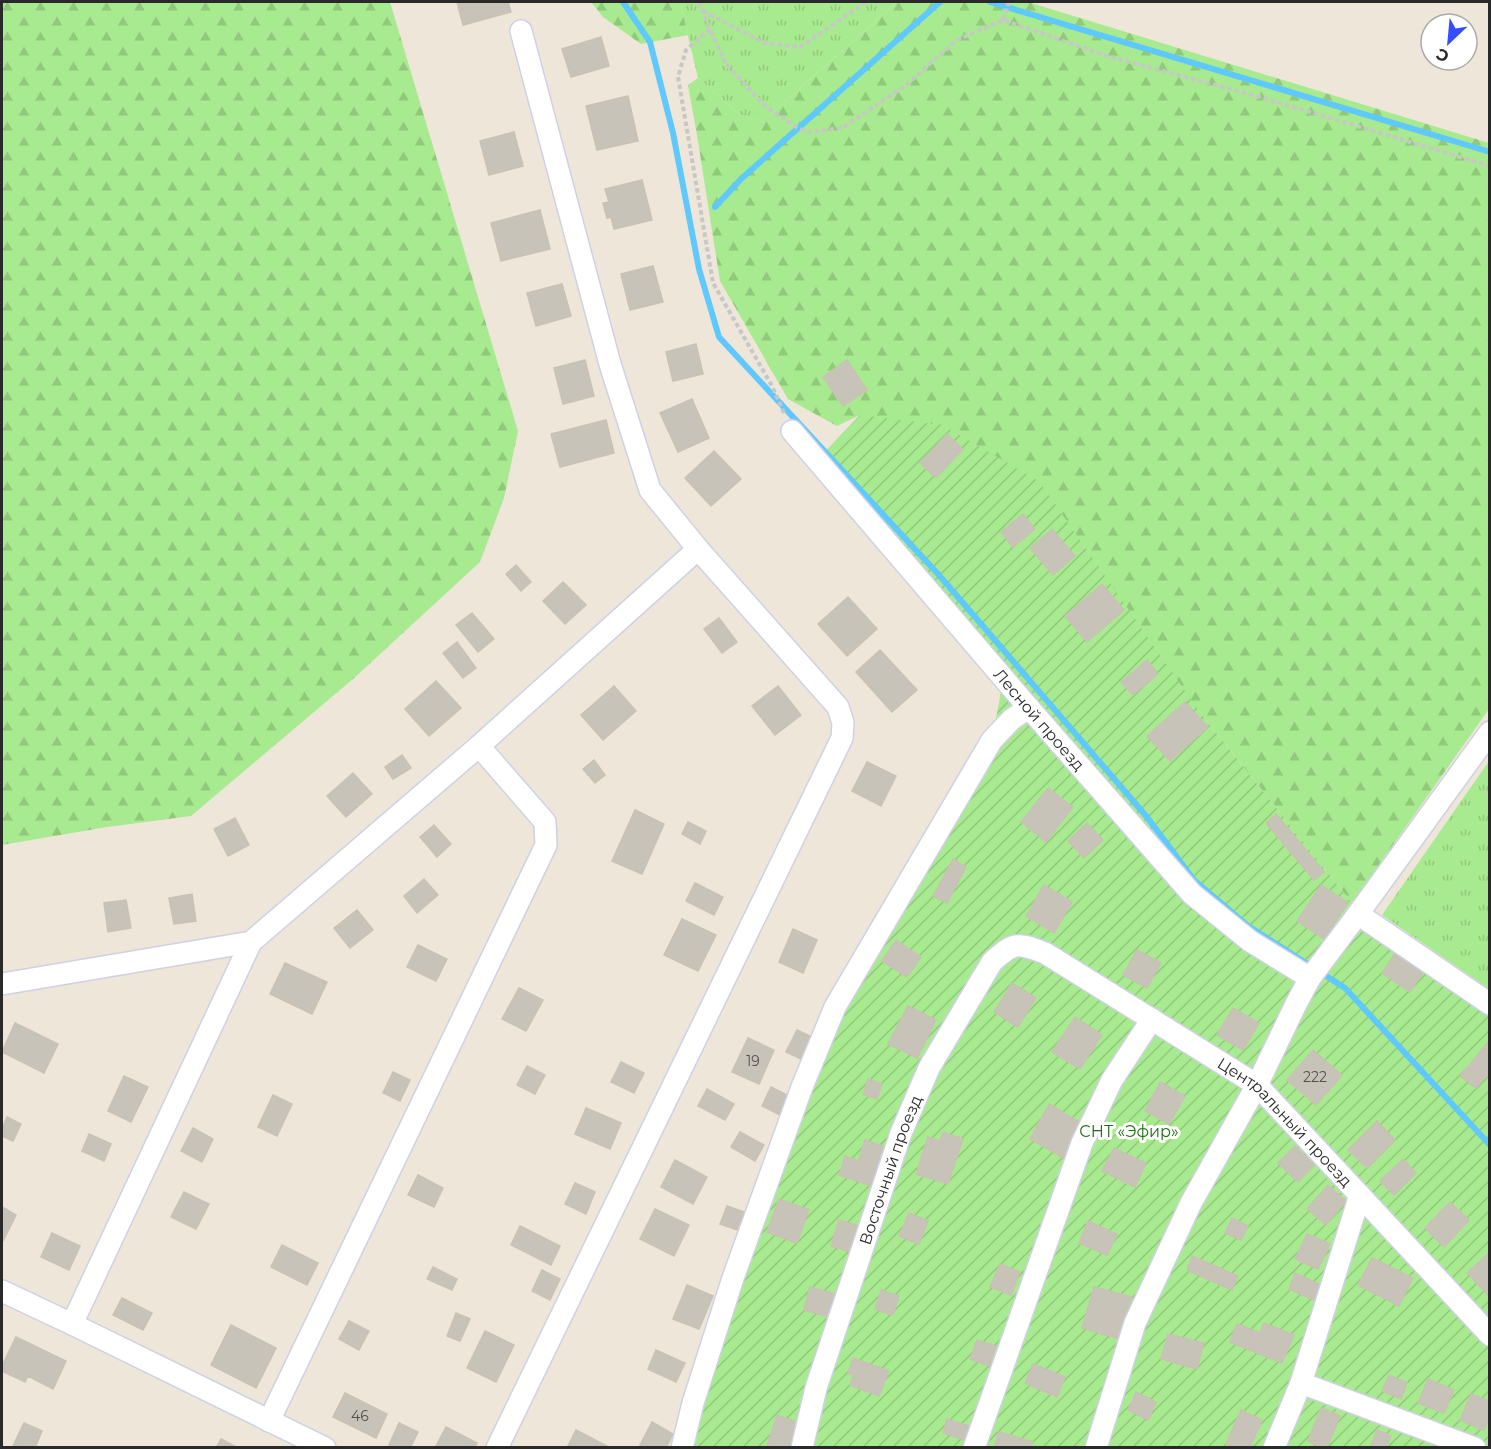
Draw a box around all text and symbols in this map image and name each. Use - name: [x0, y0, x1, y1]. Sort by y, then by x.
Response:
- north arrow: [1419, 12, 1479, 72]
- text: С: [1433, 44, 1452, 66]
- street label: Лесной проезд: [990, 665, 1088, 775]
- house number: 19: [746, 1052, 760, 1070]
- street label: Центральный проезд: [1214, 1054, 1356, 1191]
- house number: 222: [1303, 1068, 1327, 1086]
- street label: Восточный проезд: [855, 1092, 926, 1247]
- park label: СНТ «Эфир»: [1079, 1122, 1179, 1141]
- house number: 46: [351, 1407, 369, 1425]

